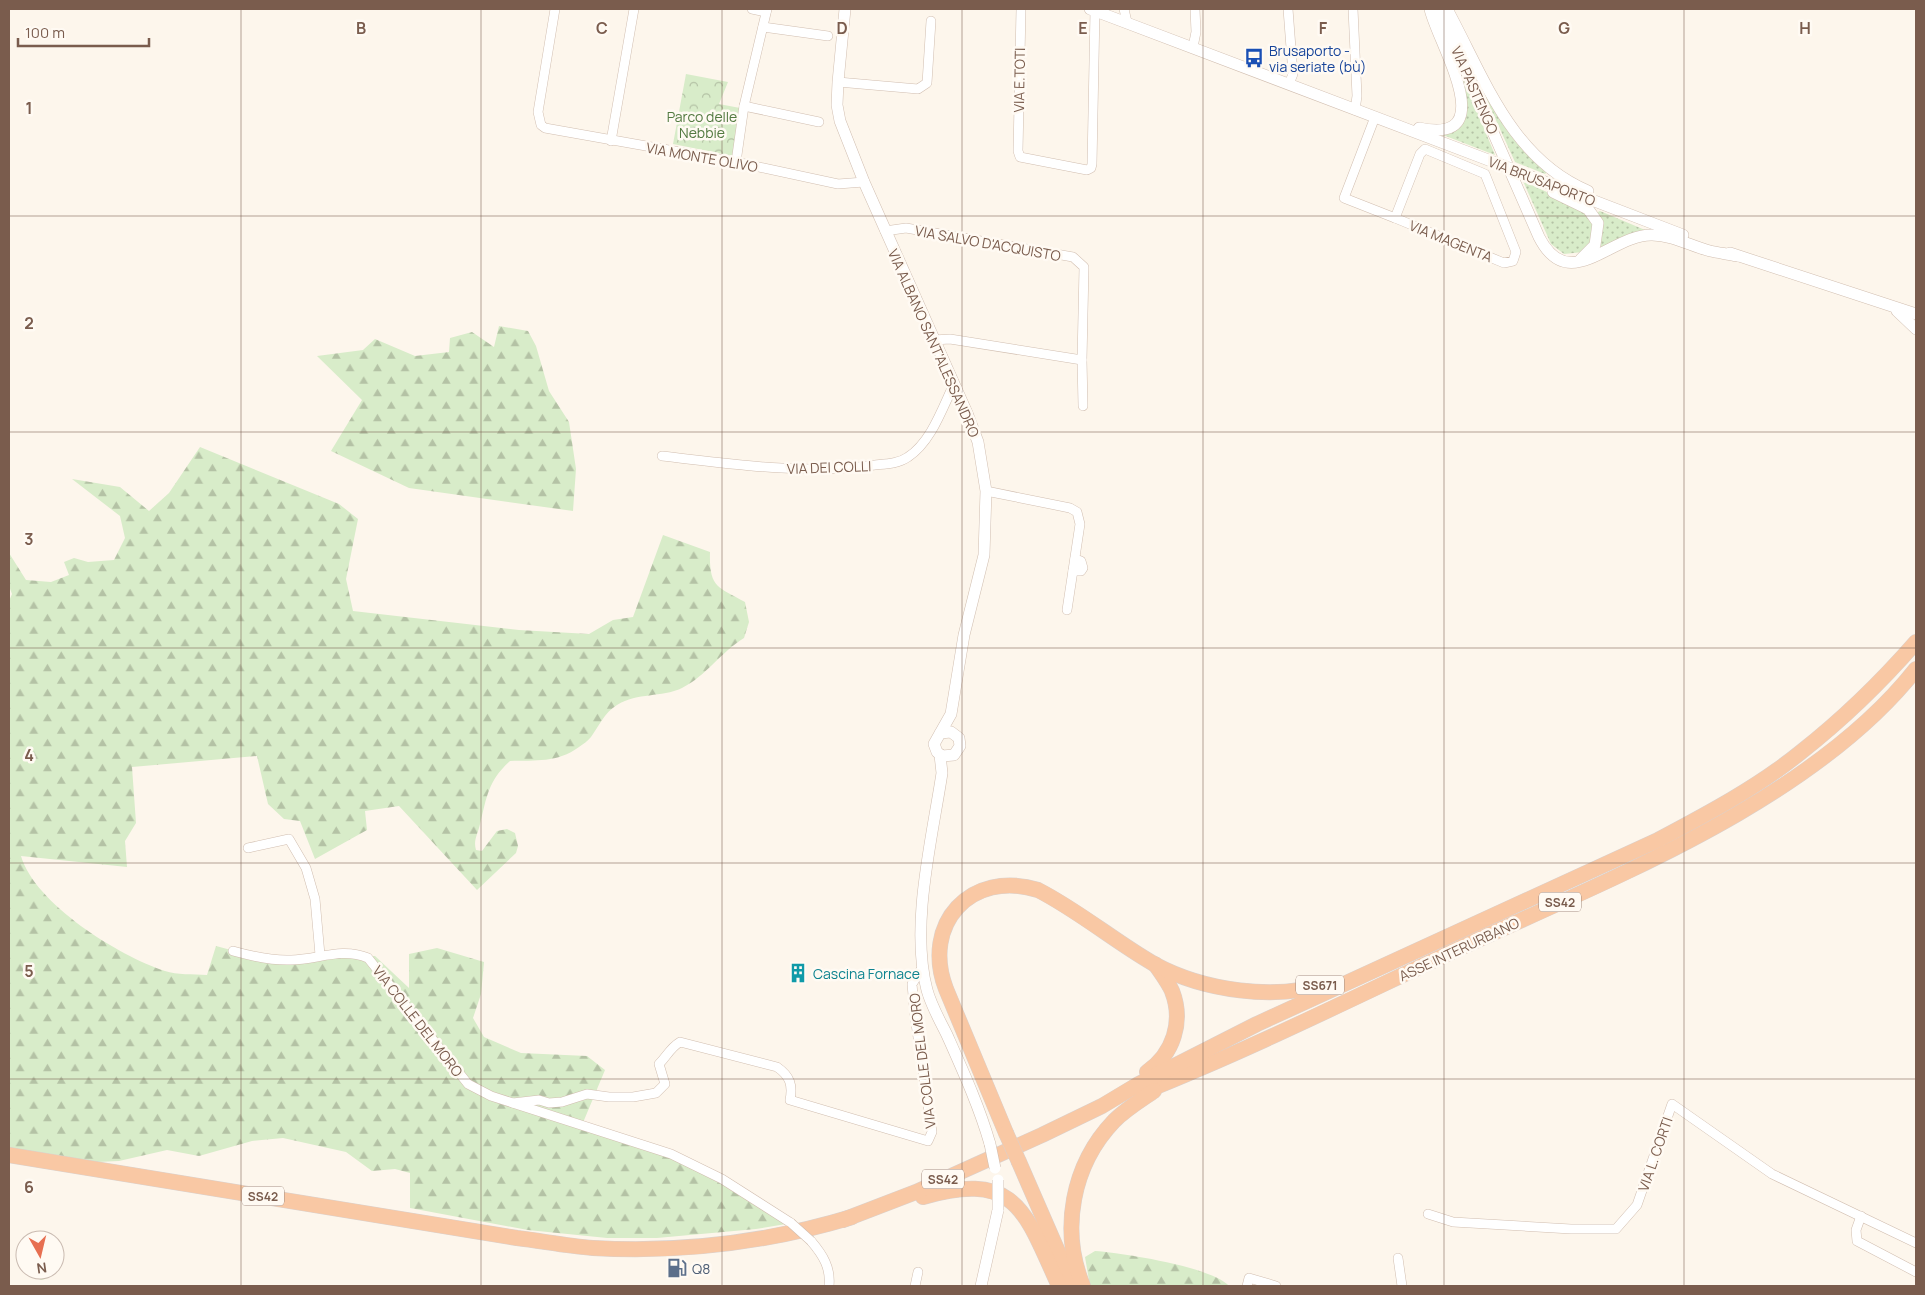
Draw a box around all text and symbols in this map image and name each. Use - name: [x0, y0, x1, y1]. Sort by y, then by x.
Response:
- scale bar: [18, 15, 149, 47]
- text: B: [356, 17, 366, 39]
- text: C: [596, 17, 608, 39]
- text: D: [836, 17, 848, 39]
- text: E: [1078, 17, 1088, 39]
- text: F: [1319, 17, 1328, 39]
- text: G: [1558, 17, 1570, 39]
- text: H: [1799, 17, 1811, 39]
- text: 100 m: [25, 22, 65, 43]
- place label: Brusaporto - via seriate (bù): [1269, 41, 1366, 76]
- street label: VIA PASTENGO: [1447, 43, 1503, 137]
- street label: VIA E.TOTI: [1009, 47, 1029, 113]
- bus stop icon: Brusaporto - via seriate (bù): [1243, 47, 1265, 69]
- text: 1: [25, 97, 33, 119]
- park label: Parco delle Nebbie: [667, 107, 737, 142]
- street label: VIA MONTE OLIVO: [645, 138, 759, 176]
- street label: VIA BRUSAPORTO: [1486, 152, 1598, 210]
- street label: VIA MAGENTA: [1407, 216, 1496, 266]
- street label: VIA SALVO D'ACQUISTO: [914, 221, 1062, 265]
- street label: VIA ALBANO SANT'ALESSANDRO: [884, 246, 984, 440]
- text: 2: [24, 312, 34, 334]
- street label: VIA DEI COLLI: [786, 456, 872, 478]
- text: 3: [24, 528, 34, 550]
- text: 4: [24, 744, 34, 766]
- road number: SS42: [1539, 892, 1581, 912]
- street label: ASSE INTERURBANO: [1396, 913, 1522, 985]
- text: 5: [24, 960, 34, 982]
- street label: VIA COLLE DEL MORO: [369, 962, 467, 1080]
- building icon: Cascina Fornace: [787, 962, 809, 984]
- place label: Cascina Fornace: [813, 964, 920, 983]
- road number: SS671: [1296, 976, 1344, 994]
- street label: VIA COLLE DEL MORO: [904, 992, 940, 1130]
- street label: VIA L. CORTI: [1633, 1114, 1677, 1194]
- road number: SS42: [922, 1170, 964, 1188]
- text: 6: [24, 1176, 34, 1198]
- road number: SS42: [242, 1186, 284, 1206]
- north arrow: [15, 1230, 65, 1280]
- fuel station icon: Q8: [666, 1257, 688, 1279]
- text: N: [36, 1258, 48, 1278]
- place label: Q8: [692, 1259, 710, 1278]

